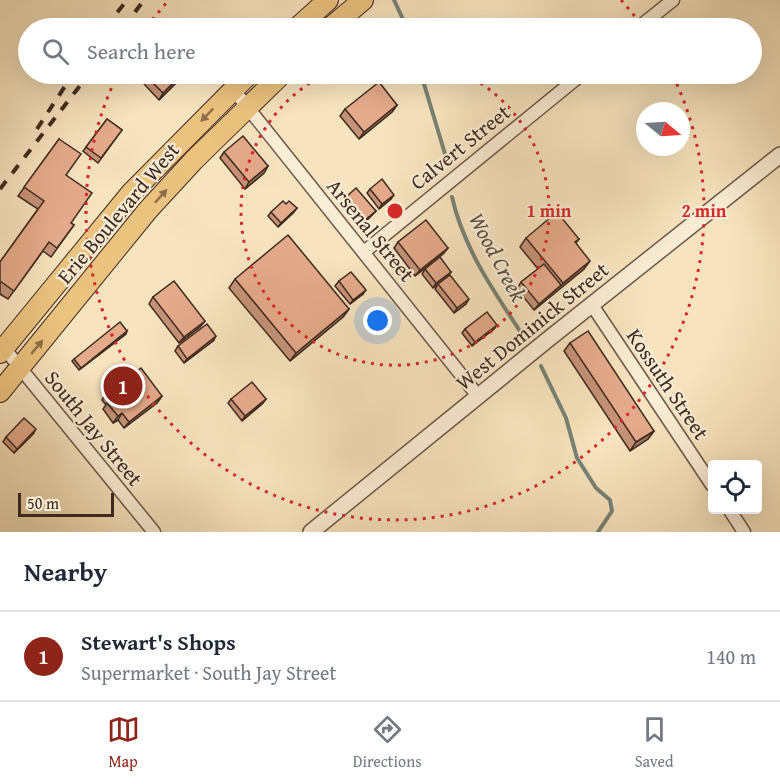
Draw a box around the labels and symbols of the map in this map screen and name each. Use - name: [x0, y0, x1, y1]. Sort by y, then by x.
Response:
- street label: Calvert Street: [403, 97, 517, 197]
- north arrow: [636, 102, 690, 156]
- one-way arrow: [201, 107, 215, 121]
- street label: Erie Boulevard West: [49, 135, 187, 290]
- street label: Arsenal Street: [320, 172, 423, 289]
- one-way arrow: [154, 189, 167, 204]
- text: 1 min: [527, 197, 572, 224]
- text: 2 min: [682, 197, 727, 224]
- centre of rings: [385, 201, 405, 221]
- water label: Wood Creek: [461, 207, 535, 308]
- street label: West Dominick Street: [449, 254, 616, 397]
- your location: [363, 306, 392, 335]
- street label: Kossuth Street: [619, 322, 717, 446]
- one-way arrow: [31, 339, 44, 355]
- street label: South Jay Street: [38, 363, 151, 493]
- pin: 1: [104, 364, 142, 408]
- scale bar: [18, 490, 114, 518]

